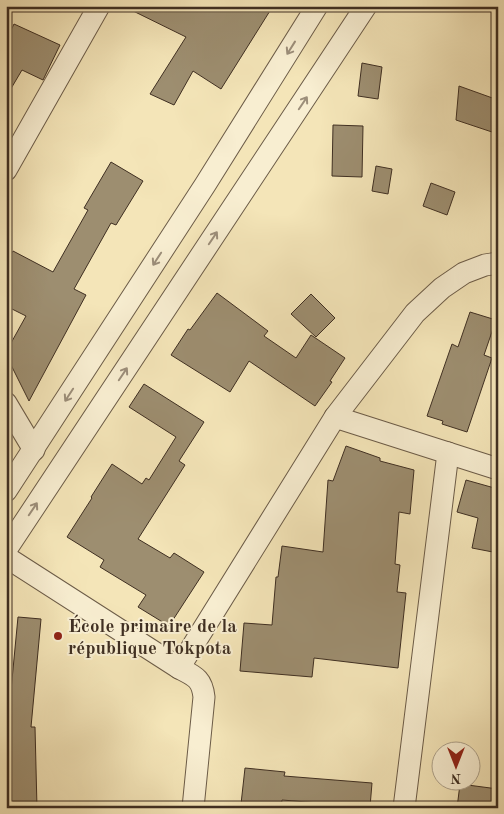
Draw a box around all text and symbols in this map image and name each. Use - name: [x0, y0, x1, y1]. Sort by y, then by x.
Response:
- one-way arrow: [286, 40, 296, 54]
- one-way arrow: [298, 96, 308, 110]
- one-way arrow: [208, 231, 218, 245]
- one-way arrow: [152, 251, 162, 265]
- one-way arrow: [118, 367, 128, 381]
- one-way arrow: [64, 388, 74, 402]
- one-way arrow: [28, 502, 38, 516]
- place label: École primaire de la république Tokpota: [68, 614, 237, 659]
- marker: École primaire de la république Tokpota: [52, 630, 64, 642]
- north arrow: [432, 742, 482, 792]
- text: N: [450, 771, 461, 785]

